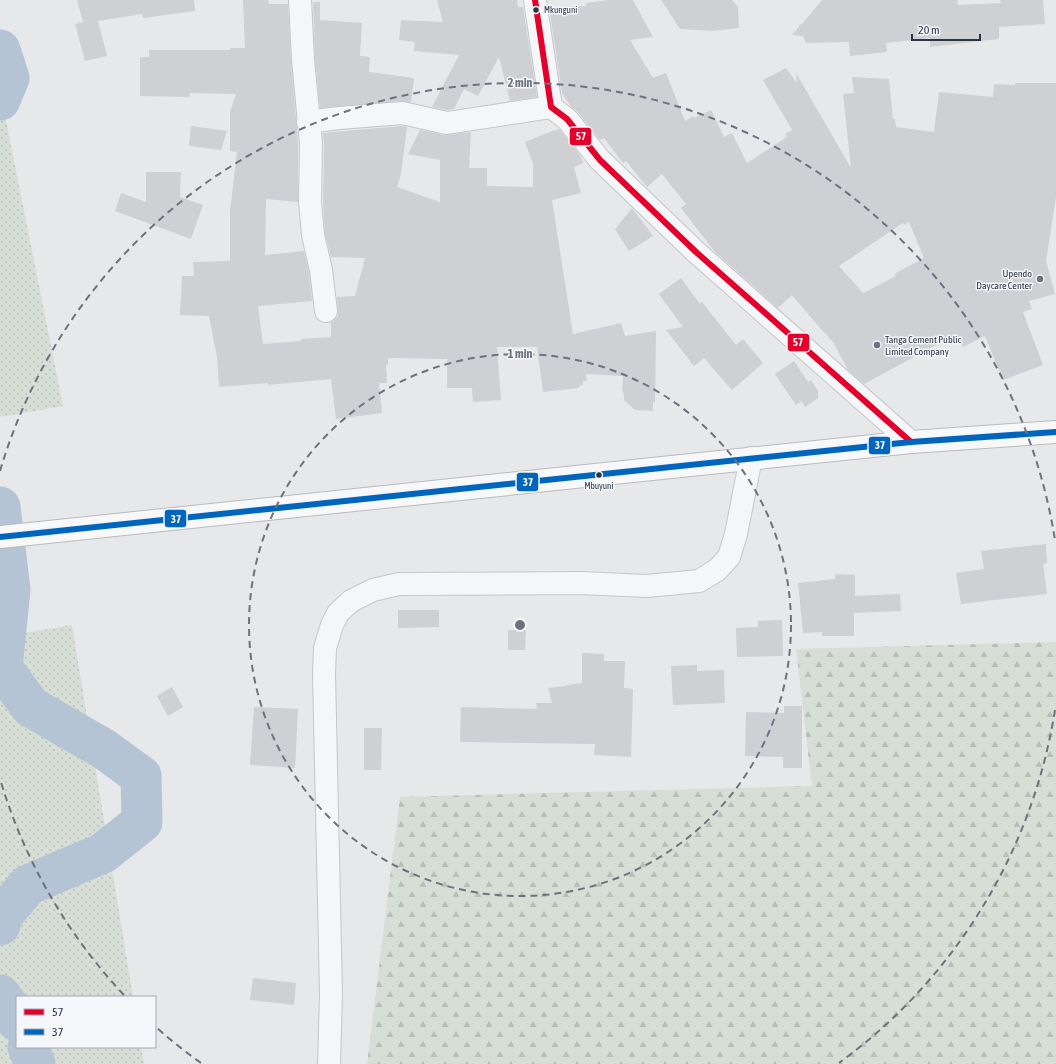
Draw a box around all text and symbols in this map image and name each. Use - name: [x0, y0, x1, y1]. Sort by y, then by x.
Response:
- marker: Mkunguni: [531, 5, 541, 15]
- place label: Mkunguni: [544, 5, 577, 15]
- scale bar: [912, 16, 980, 42]
- text: 20 m: [918, 23, 940, 37]
- text: 2 min: [508, 76, 532, 90]
- line badge: 57: [569, 127, 592, 146]
- text: 57: [576, 130, 586, 142]
- place label: Upendo Daycare Center: [976, 268, 1033, 291]
- marker: Upendo Daycare Center: [1035, 274, 1045, 284]
- line badge: 57: [787, 333, 810, 352]
- place label: Tanga Cement Public Limited Company: [885, 334, 962, 357]
- text: 57: [793, 336, 803, 348]
- marker: Tanga Cement Public Limited Company: [872, 340, 882, 350]
- text: 1 min: [508, 347, 532, 361]
- line badge: 37: [868, 436, 891, 455]
- text: 37: [875, 439, 885, 451]
- marker: Mbuyuni: [594, 470, 604, 480]
- line badge: 37: [516, 472, 539, 492]
- text: 37: [523, 476, 533, 488]
- place label: Mbuyuni: [584, 481, 614, 491]
- line badge: 37: [164, 509, 187, 528]
- text: 37: [171, 513, 181, 525]
- centre of rings: [513, 618, 527, 632]
- legend: [16, 996, 156, 1048]
- text: 57: [52, 1005, 64, 1019]
- text: 37: [52, 1025, 64, 1039]

